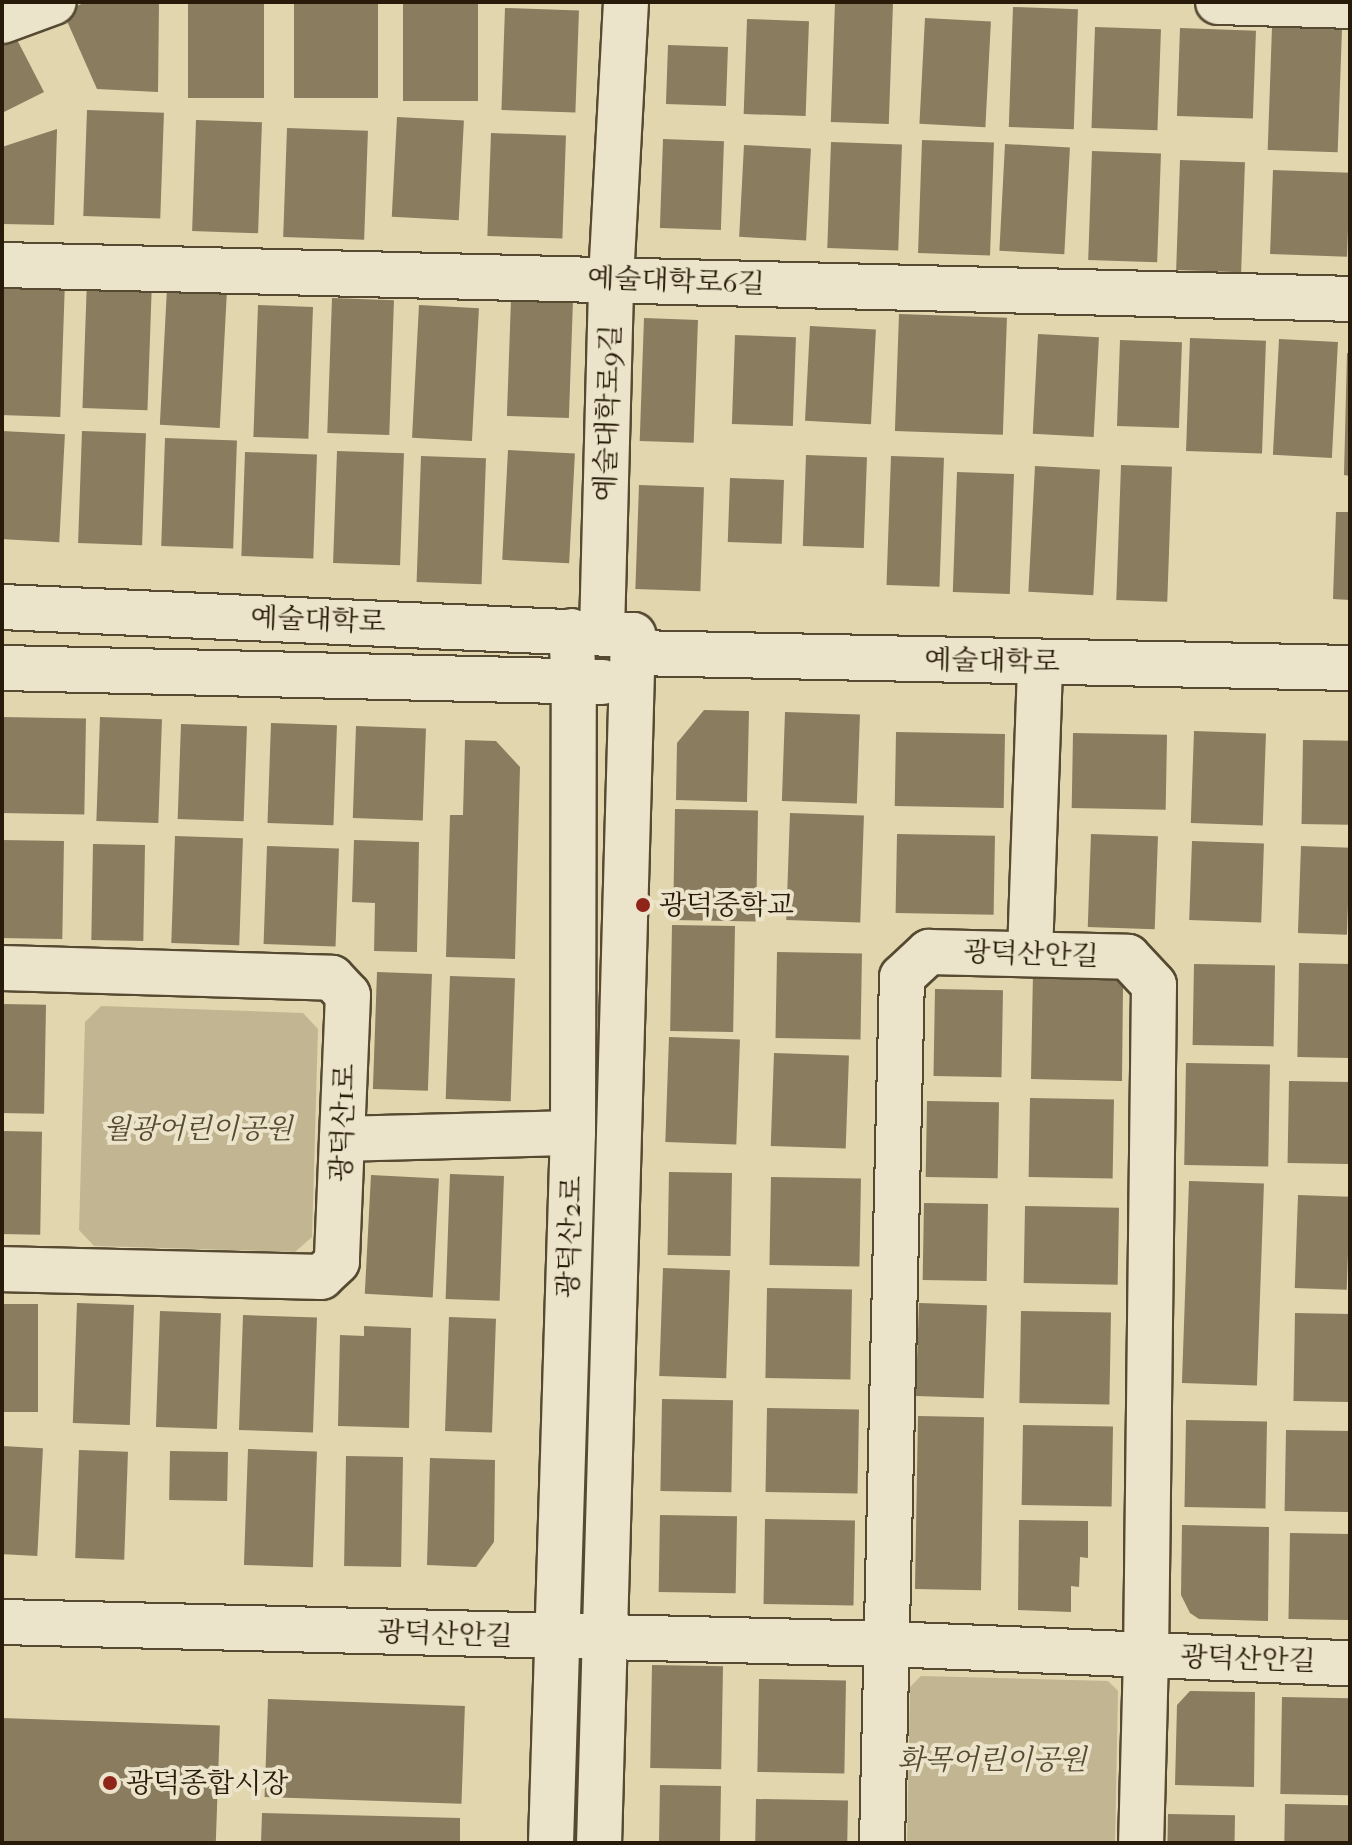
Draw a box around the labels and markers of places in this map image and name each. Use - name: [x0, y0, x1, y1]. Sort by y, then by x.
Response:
- place label: 광덕중학교: [659, 888, 794, 922]
- marker: 광덕중학교: [634, 896, 652, 914]
- place label: 광덕종합시장: [126, 1766, 288, 1800]
- marker: 광덕종합시장: [101, 1774, 119, 1792]

